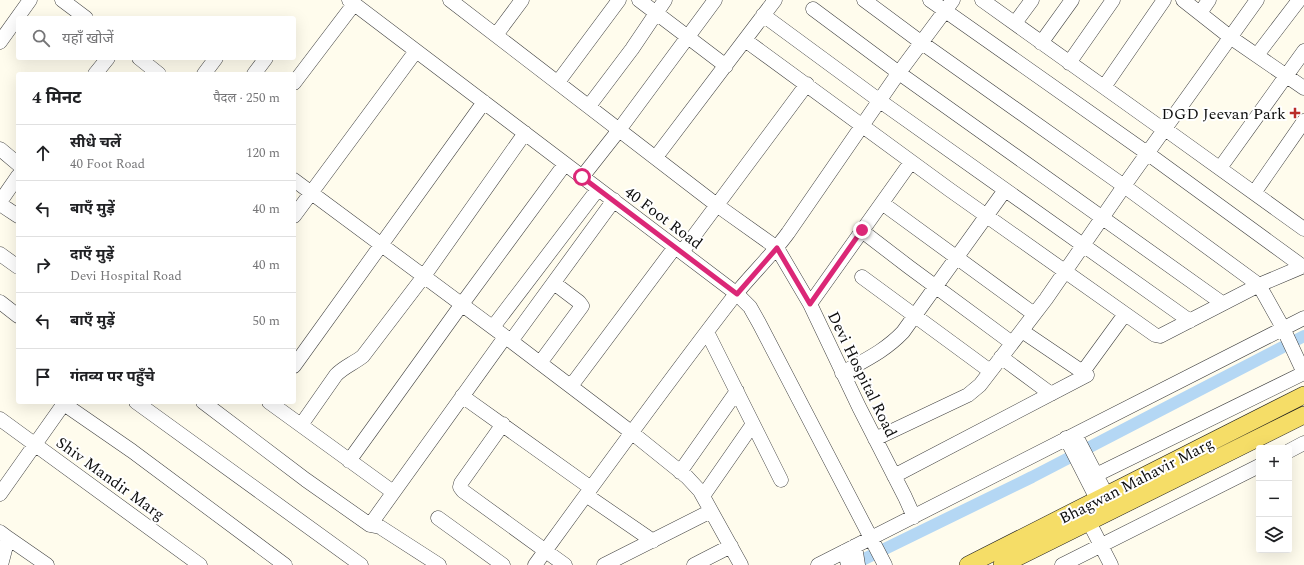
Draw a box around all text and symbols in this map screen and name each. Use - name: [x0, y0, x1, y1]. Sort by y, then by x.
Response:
- search box: [16, 16, 296, 60]
- icon: search: [30, 27, 52, 49]
- text: यहाँ खोजें: [62, 27, 114, 50]
- text: 4 मिनट: [32, 85, 81, 111]
- text: पैदल · 250 m: [213, 88, 280, 108]
- place label: DGD Jeevan Park: [1162, 102, 1286, 126]
- marker: DGD Jeevan Park: [1289, 107, 1301, 119]
- text: सीधे चलें: [70, 131, 121, 154]
- icon: ahead: [32, 142, 54, 164]
- text: 120 m: [246, 143, 280, 163]
- text: 40 Foot Road: [70, 154, 145, 174]
- route start: [573, 168, 591, 186]
- street label: 40 Foot Road: [619, 180, 708, 255]
- text: बाएँ मुड़ें: [70, 197, 115, 220]
- icon: left: [32, 198, 54, 220]
- text: 40 m: [253, 199, 280, 219]
- route end: [853, 221, 871, 239]
- text: दाएँ मुड़ें: [70, 243, 114, 266]
- icon: right: [32, 254, 54, 276]
- text: 40 m: [253, 255, 280, 275]
- text: Devi Hospital Road: [70, 266, 182, 286]
- street label: Devi Hospital Road: [821, 307, 903, 442]
- text: बाएँ मुड़ें: [70, 309, 115, 332]
- icon: left: [32, 310, 54, 332]
- text: 50 m: [253, 311, 280, 331]
- text: गंतव्य पर पहुँचे: [70, 365, 155, 388]
- icon: arrive: [32, 366, 54, 388]
- street label: Shiv Mandir Marg: [51, 431, 170, 527]
- street label: Bhagwan Mahavir Marg: [1055, 431, 1218, 530]
- map controls: [1256, 445, 1292, 553]
- button: +: [1256, 445, 1292, 481]
- button: −: [1256, 481, 1292, 517]
- button: layers: [1256, 517, 1292, 553]

